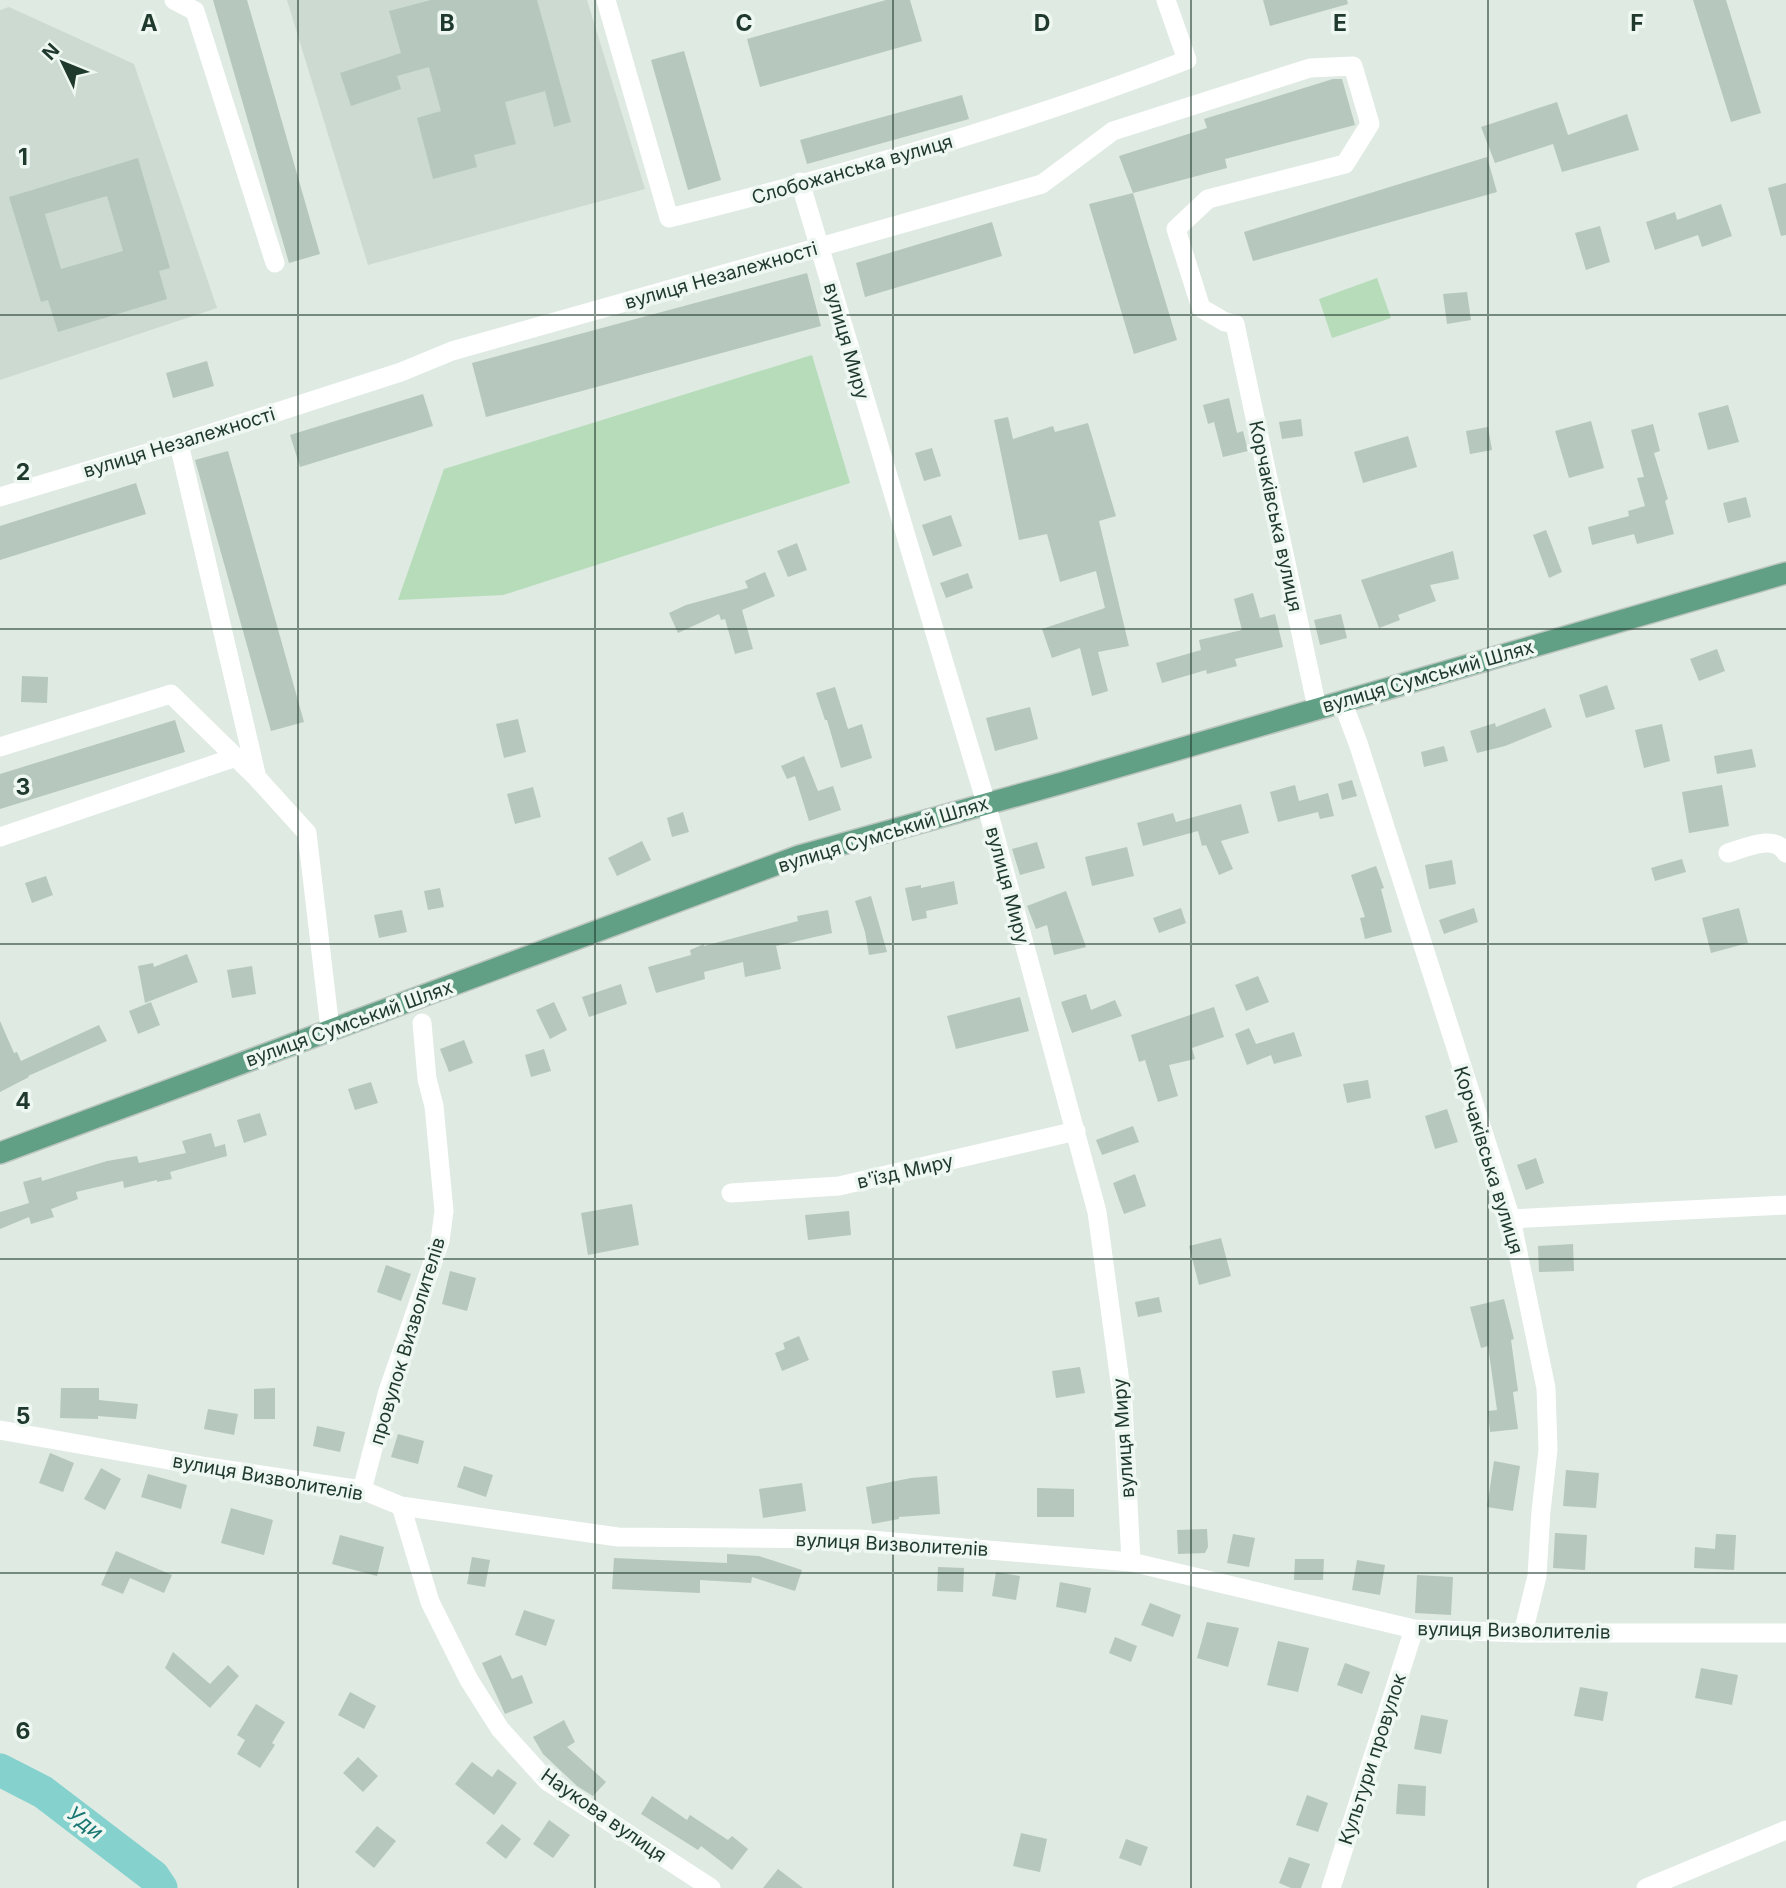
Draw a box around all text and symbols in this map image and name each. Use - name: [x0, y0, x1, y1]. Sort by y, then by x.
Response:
- text: A: [140, 9, 158, 37]
- text: B: [439, 9, 455, 37]
- text: C: [735, 9, 753, 37]
- text: D: [1034, 9, 1050, 37]
- text: E: [1333, 9, 1347, 37]
- text: F: [1630, 9, 1644, 37]
- north arrow: [28, 28, 98, 98]
- text: N: [38, 39, 64, 65]
- street label: Слобожанська вулиця: [749, 130, 955, 209]
- text: 1: [18, 143, 28, 171]
- street label: вулиця Незалежності: [622, 237, 820, 314]
- street label: вулиця Миру: [819, 280, 874, 402]
- street label: вулиця Незалежності: [80, 402, 278, 483]
- street label: Корчаківська вулиця: [1244, 418, 1307, 614]
- text: 2: [16, 458, 30, 486]
- street label: вулиця Сумський Шлях: [1320, 635, 1536, 718]
- text: 3: [16, 773, 30, 801]
- street label: вулиця Сумський Шлях: [775, 792, 991, 877]
- street label: вулиця Миру: [981, 824, 1034, 946]
- street label: вулиця Сумський Шлях: [242, 975, 456, 1072]
- street label: Корчаківська вулиця: [1449, 1064, 1528, 1257]
- text: 4: [15, 1087, 31, 1115]
- street label: в'їзд Миру: [855, 1149, 956, 1194]
- street label: провулок Визволителів: [365, 1235, 450, 1448]
- street label: вулиця Миру: [1108, 1377, 1139, 1499]
- text: 5: [16, 1402, 30, 1430]
- street label: вулиця Визволителів: [171, 1449, 365, 1506]
- street label: вулиця Визволителів: [795, 1528, 989, 1561]
- street label: вулиця Визволителів: [1417, 1617, 1611, 1644]
- street label: Культури провулок: [1334, 1670, 1411, 1848]
- text: 6: [16, 1717, 30, 1745]
- street label: Наукова вулиця: [537, 1764, 671, 1867]
- water label: Уди: [62, 1801, 108, 1844]

